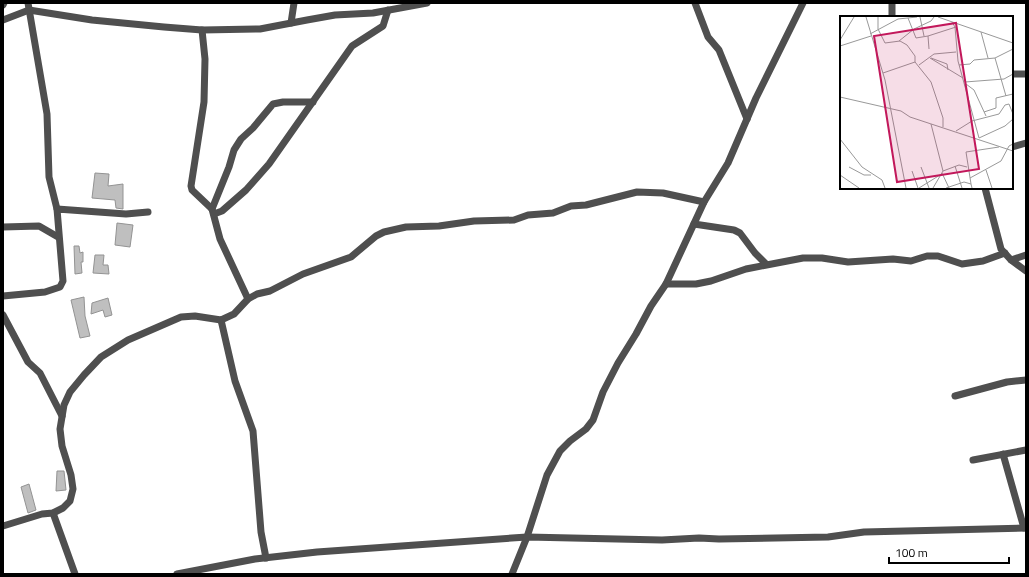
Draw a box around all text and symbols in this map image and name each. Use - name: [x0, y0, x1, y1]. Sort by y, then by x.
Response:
- inset map: [840, 16, 1013, 189]
- scale bar: [889, 539, 1009, 565]
- text: 100 m: [895, 543, 928, 562]

